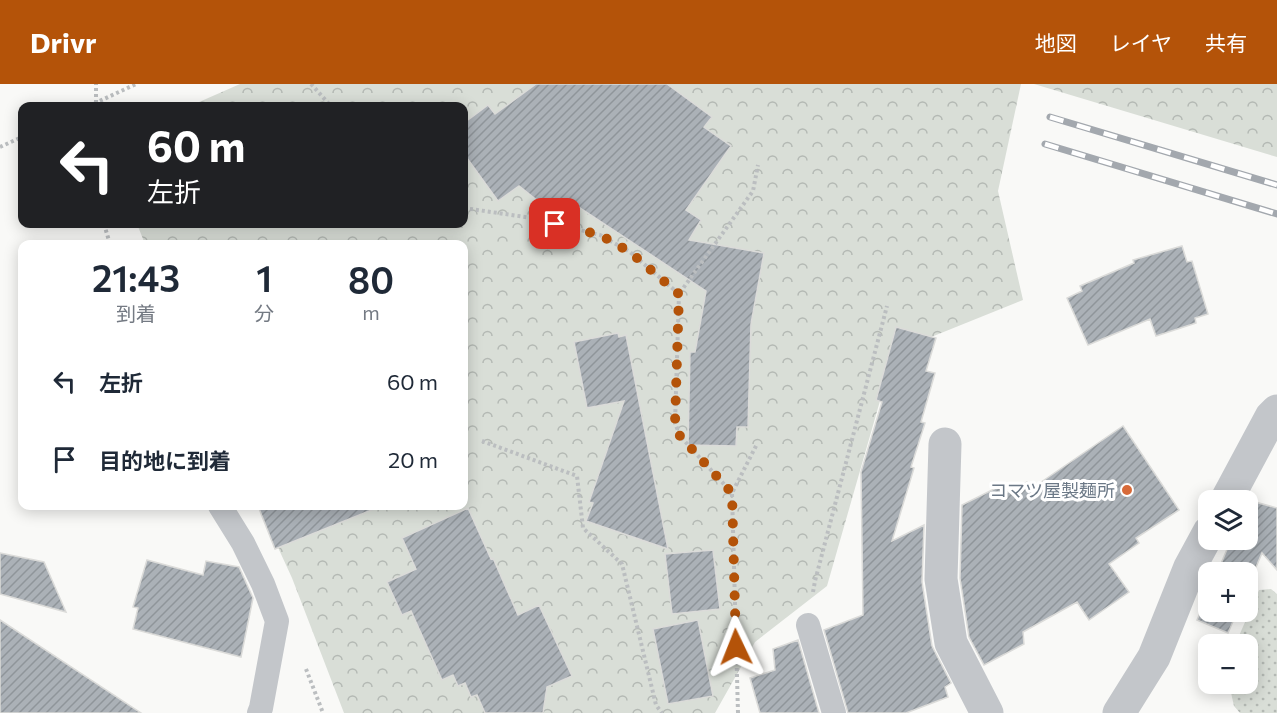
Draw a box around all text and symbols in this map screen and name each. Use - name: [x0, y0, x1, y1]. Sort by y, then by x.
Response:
- text: Drivr: [30, 25, 97, 59]
- text: 地図: [1035, 30, 1077, 55]
- text: レイヤ: [1110, 30, 1172, 55]
- text: 共有: [1205, 30, 1247, 55]
- text: 60 m: [147, 119, 246, 171]
- icon: left: [48, 126, 126, 204]
- text: 左折: [147, 175, 201, 208]
- pin: [529, 198, 580, 249]
- icon: arrive: [538, 207, 571, 240]
- text: 21:43: [92, 255, 180, 299]
- text: 1: [256, 255, 272, 299]
- text: 80: [348, 257, 394, 301]
- text: m: [362, 300, 380, 324]
- text: 到着: [116, 301, 156, 325]
- text: 分: [254, 301, 274, 325]
- icon: left: [48, 365, 81, 398]
- text: 60 m: [387, 368, 438, 395]
- text: 左折: [99, 369, 143, 396]
- icon: arrive: [48, 443, 81, 476]
- text: 20 m: [388, 446, 438, 473]
- text: 目的地に到着: [99, 447, 231, 474]
- place label: コマツ屋製麺所: [989, 479, 1115, 501]
- marker: コマツ屋製麺所: [1120, 483, 1134, 497]
- map controls: [1198, 490, 1258, 694]
- button: layers: [1198, 490, 1258, 550]
- button: +: [1198, 562, 1258, 622]
- position arrow: [704, 615, 768, 679]
- button: −: [1198, 634, 1258, 694]

